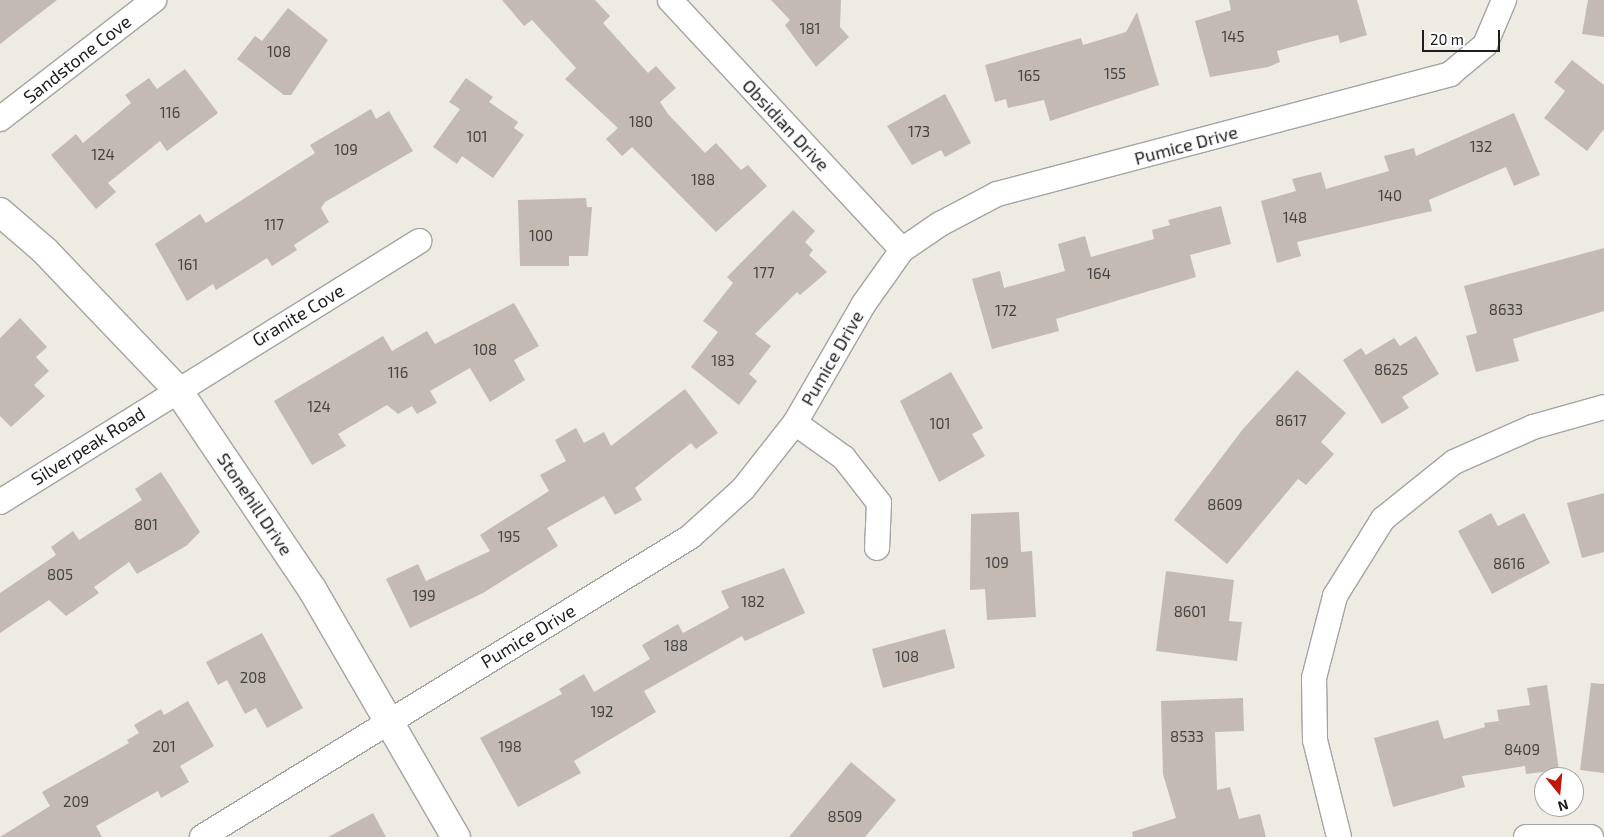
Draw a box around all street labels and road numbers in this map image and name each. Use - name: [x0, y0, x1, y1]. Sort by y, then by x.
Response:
- street label: Sandstone Cove: [19, 10, 135, 108]
- street label: Obsidian Drive: [738, 75, 834, 175]
- street label: Pumice Drive: [1132, 121, 1240, 169]
- street label: Granite Cove: [248, 279, 348, 351]
- street label: Pumice Drive: [796, 307, 868, 409]
- street label: Silverpeak Road: [27, 402, 149, 490]
- street label: Stonehill Drive: [213, 448, 297, 560]
- street label: Pumice Drive: [477, 599, 579, 673]

